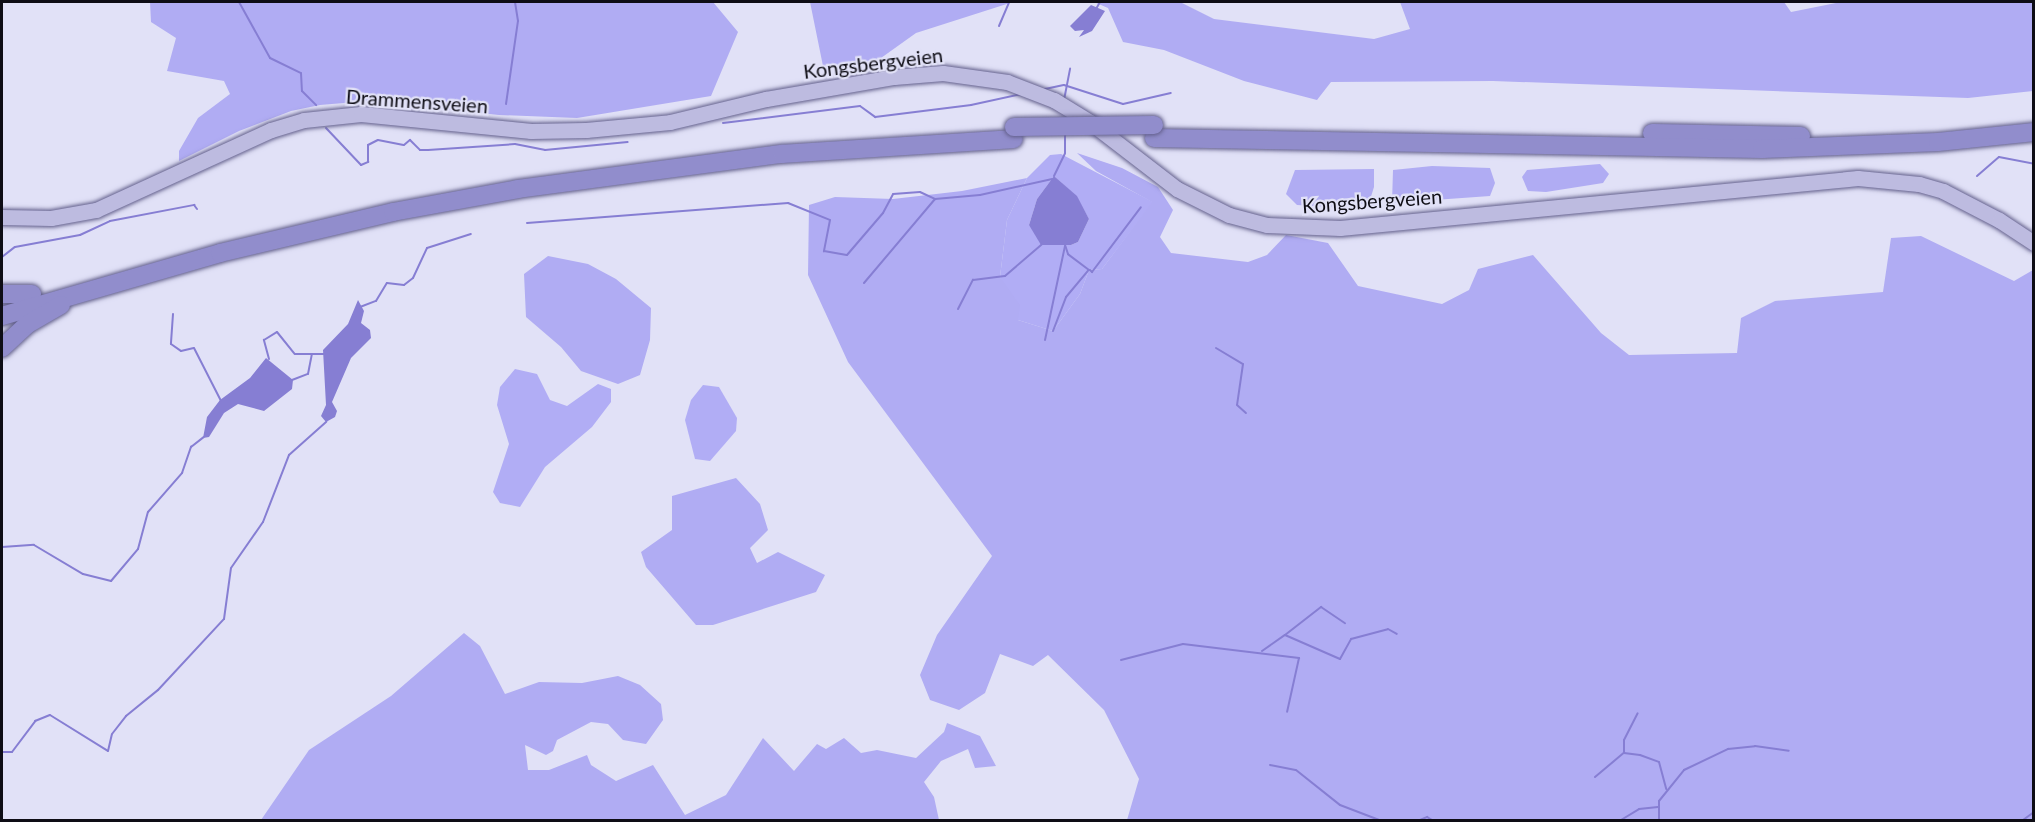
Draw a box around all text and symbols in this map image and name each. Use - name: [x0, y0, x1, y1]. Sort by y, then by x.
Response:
- street label: Kongsbergveien: [802, 43, 944, 83]
- street label: Drammensveien: [345, 84, 489, 118]
- street label: Kongsbergveien: [1301, 184, 1443, 218]

